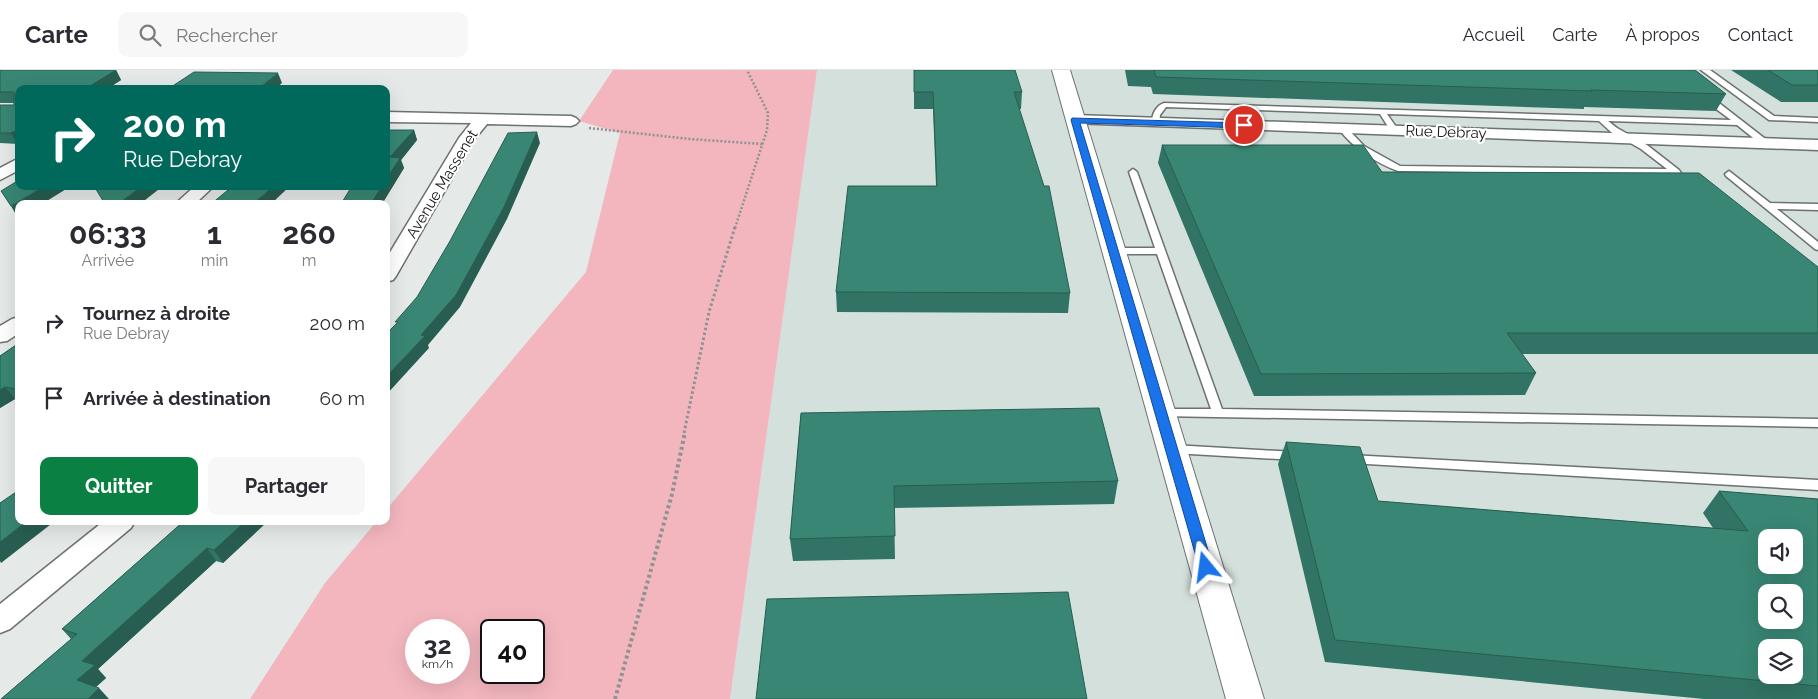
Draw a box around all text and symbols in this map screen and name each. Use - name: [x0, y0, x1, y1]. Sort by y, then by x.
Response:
- search box: [118, 12, 468, 57]
- text: Carte: [25, 20, 88, 49]
- icon: search: [136, 21, 164, 49]
- text: Rechercher: [176, 24, 278, 46]
- text: Accueil: [1463, 24, 1524, 45]
- text: Carte: [1552, 24, 1597, 45]
- text: À propos: [1625, 24, 1700, 45]
- text: Contact: [1728, 24, 1793, 45]
- text: 200 m: [123, 104, 227, 145]
- pin: [1223, 104, 1265, 146]
- icon: right: [40, 105, 105, 170]
- icon: arrive: [1230, 111, 1258, 139]
- street label: Rue Debray: [1405, 122, 1487, 142]
- street label: Avenue Massenet: [402, 126, 482, 242]
- text: Rue Debray: [123, 146, 242, 172]
- text: 06:33: [69, 216, 147, 251]
- text: 1: [207, 216, 222, 251]
- text: 260: [282, 216, 336, 251]
- text: Arrivée: [82, 251, 134, 270]
- text: min: [201, 251, 228, 270]
- text: m: [302, 251, 316, 270]
- text: Tournez à droite: [83, 302, 230, 324]
- icon: right: [40, 309, 68, 337]
- text: 200 m: [310, 312, 365, 334]
- text: Rue Debray: [83, 324, 170, 343]
- icon: arrive: [40, 384, 68, 412]
- text: Arrivée à destination: [83, 387, 271, 409]
- text: 60 m: [320, 387, 365, 409]
- button: Quitter: [40, 457, 198, 515]
- button: Partager: [208, 457, 365, 515]
- map controls: [1758, 529, 1803, 684]
- button: sound: [1758, 529, 1803, 574]
- position arrow: [1179, 540, 1231, 592]
- button: search: [1758, 584, 1803, 629]
- speed limit sign: 40: [480, 619, 545, 684]
- text: 32: [423, 630, 452, 660]
- button: layers: [1758, 639, 1803, 684]
- text: km/h: [422, 657, 453, 671]

